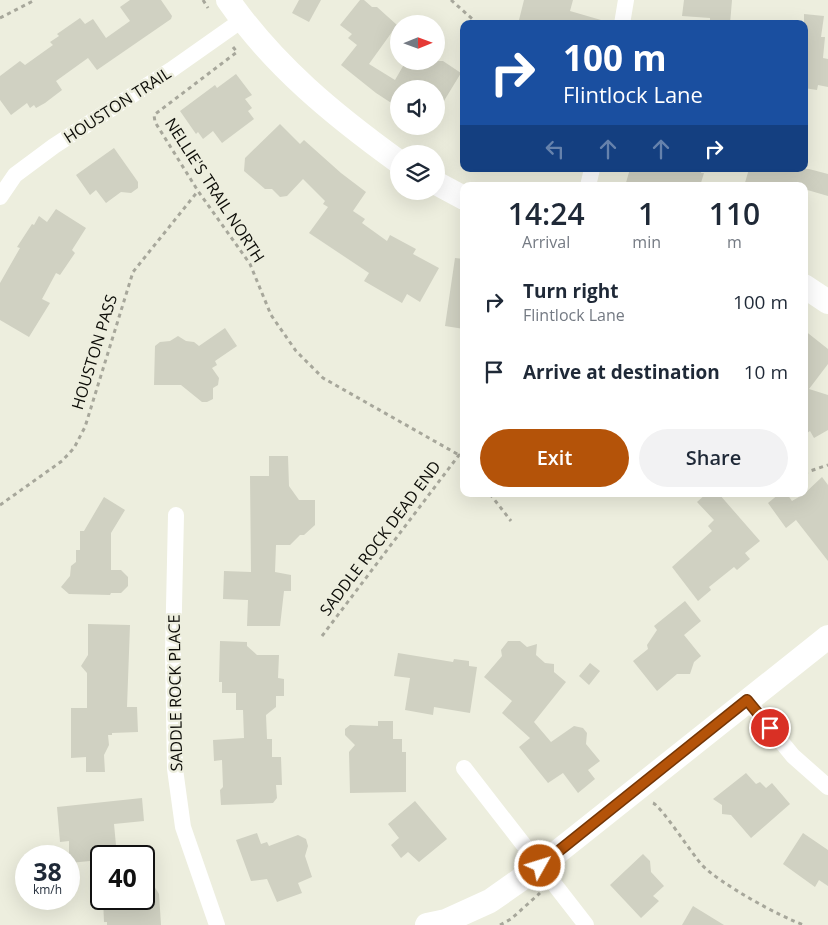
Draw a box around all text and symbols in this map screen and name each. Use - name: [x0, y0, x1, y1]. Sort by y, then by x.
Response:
- north arrow: [390, 15, 445, 70]
- map controls: [390, 15, 445, 200]
- text: 100 m: [563, 34, 667, 81]
- icon: right: [480, 40, 545, 105]
- street label: HOUSTON TRAIL: [59, 62, 175, 148]
- text: Flintlock Lane: [563, 79, 703, 109]
- button: sound: [390, 80, 445, 135]
- street label: NELLIE'S TRAIL NORTH: [160, 113, 270, 267]
- icon: left: [541, 135, 569, 163]
- icon: ahead: [594, 135, 622, 163]
- icon: ahead: [647, 135, 675, 163]
- icon: right: [700, 135, 728, 163]
- button: layers: [390, 145, 445, 200]
- text: 14:24: [508, 193, 585, 234]
- text: 1: [638, 193, 655, 234]
- text: 110: [709, 193, 760, 234]
- text: Arrival: [522, 231, 570, 253]
- text: min: [632, 231, 661, 253]
- text: m: [727, 231, 742, 253]
- text: Turn right: [523, 278, 618, 304]
- icon: right: [480, 288, 508, 316]
- text: 100 m: [733, 289, 788, 315]
- street label: HOUSTON PASS: [66, 291, 122, 412]
- text: Flintlock Lane: [523, 304, 625, 326]
- icon: arrive: [480, 358, 508, 386]
- text: Arrive at destination: [523, 359, 720, 385]
- text: 10 m: [744, 359, 788, 385]
- button: Exit: [480, 429, 629, 487]
- button: Share: [639, 429, 788, 487]
- street label: SADDLE ROCK DEAD END: [314, 456, 446, 620]
- street label: SADDLE ROCK PLACE: [163, 614, 187, 772]
- pin: [749, 707, 791, 749]
- icon: arrive: [756, 714, 784, 742]
- position arrow: [513, 839, 565, 891]
- speed limit sign: 40: [90, 845, 155, 910]
- text: 38: [33, 854, 62, 888]
- text: km/h: [33, 881, 62, 898]

